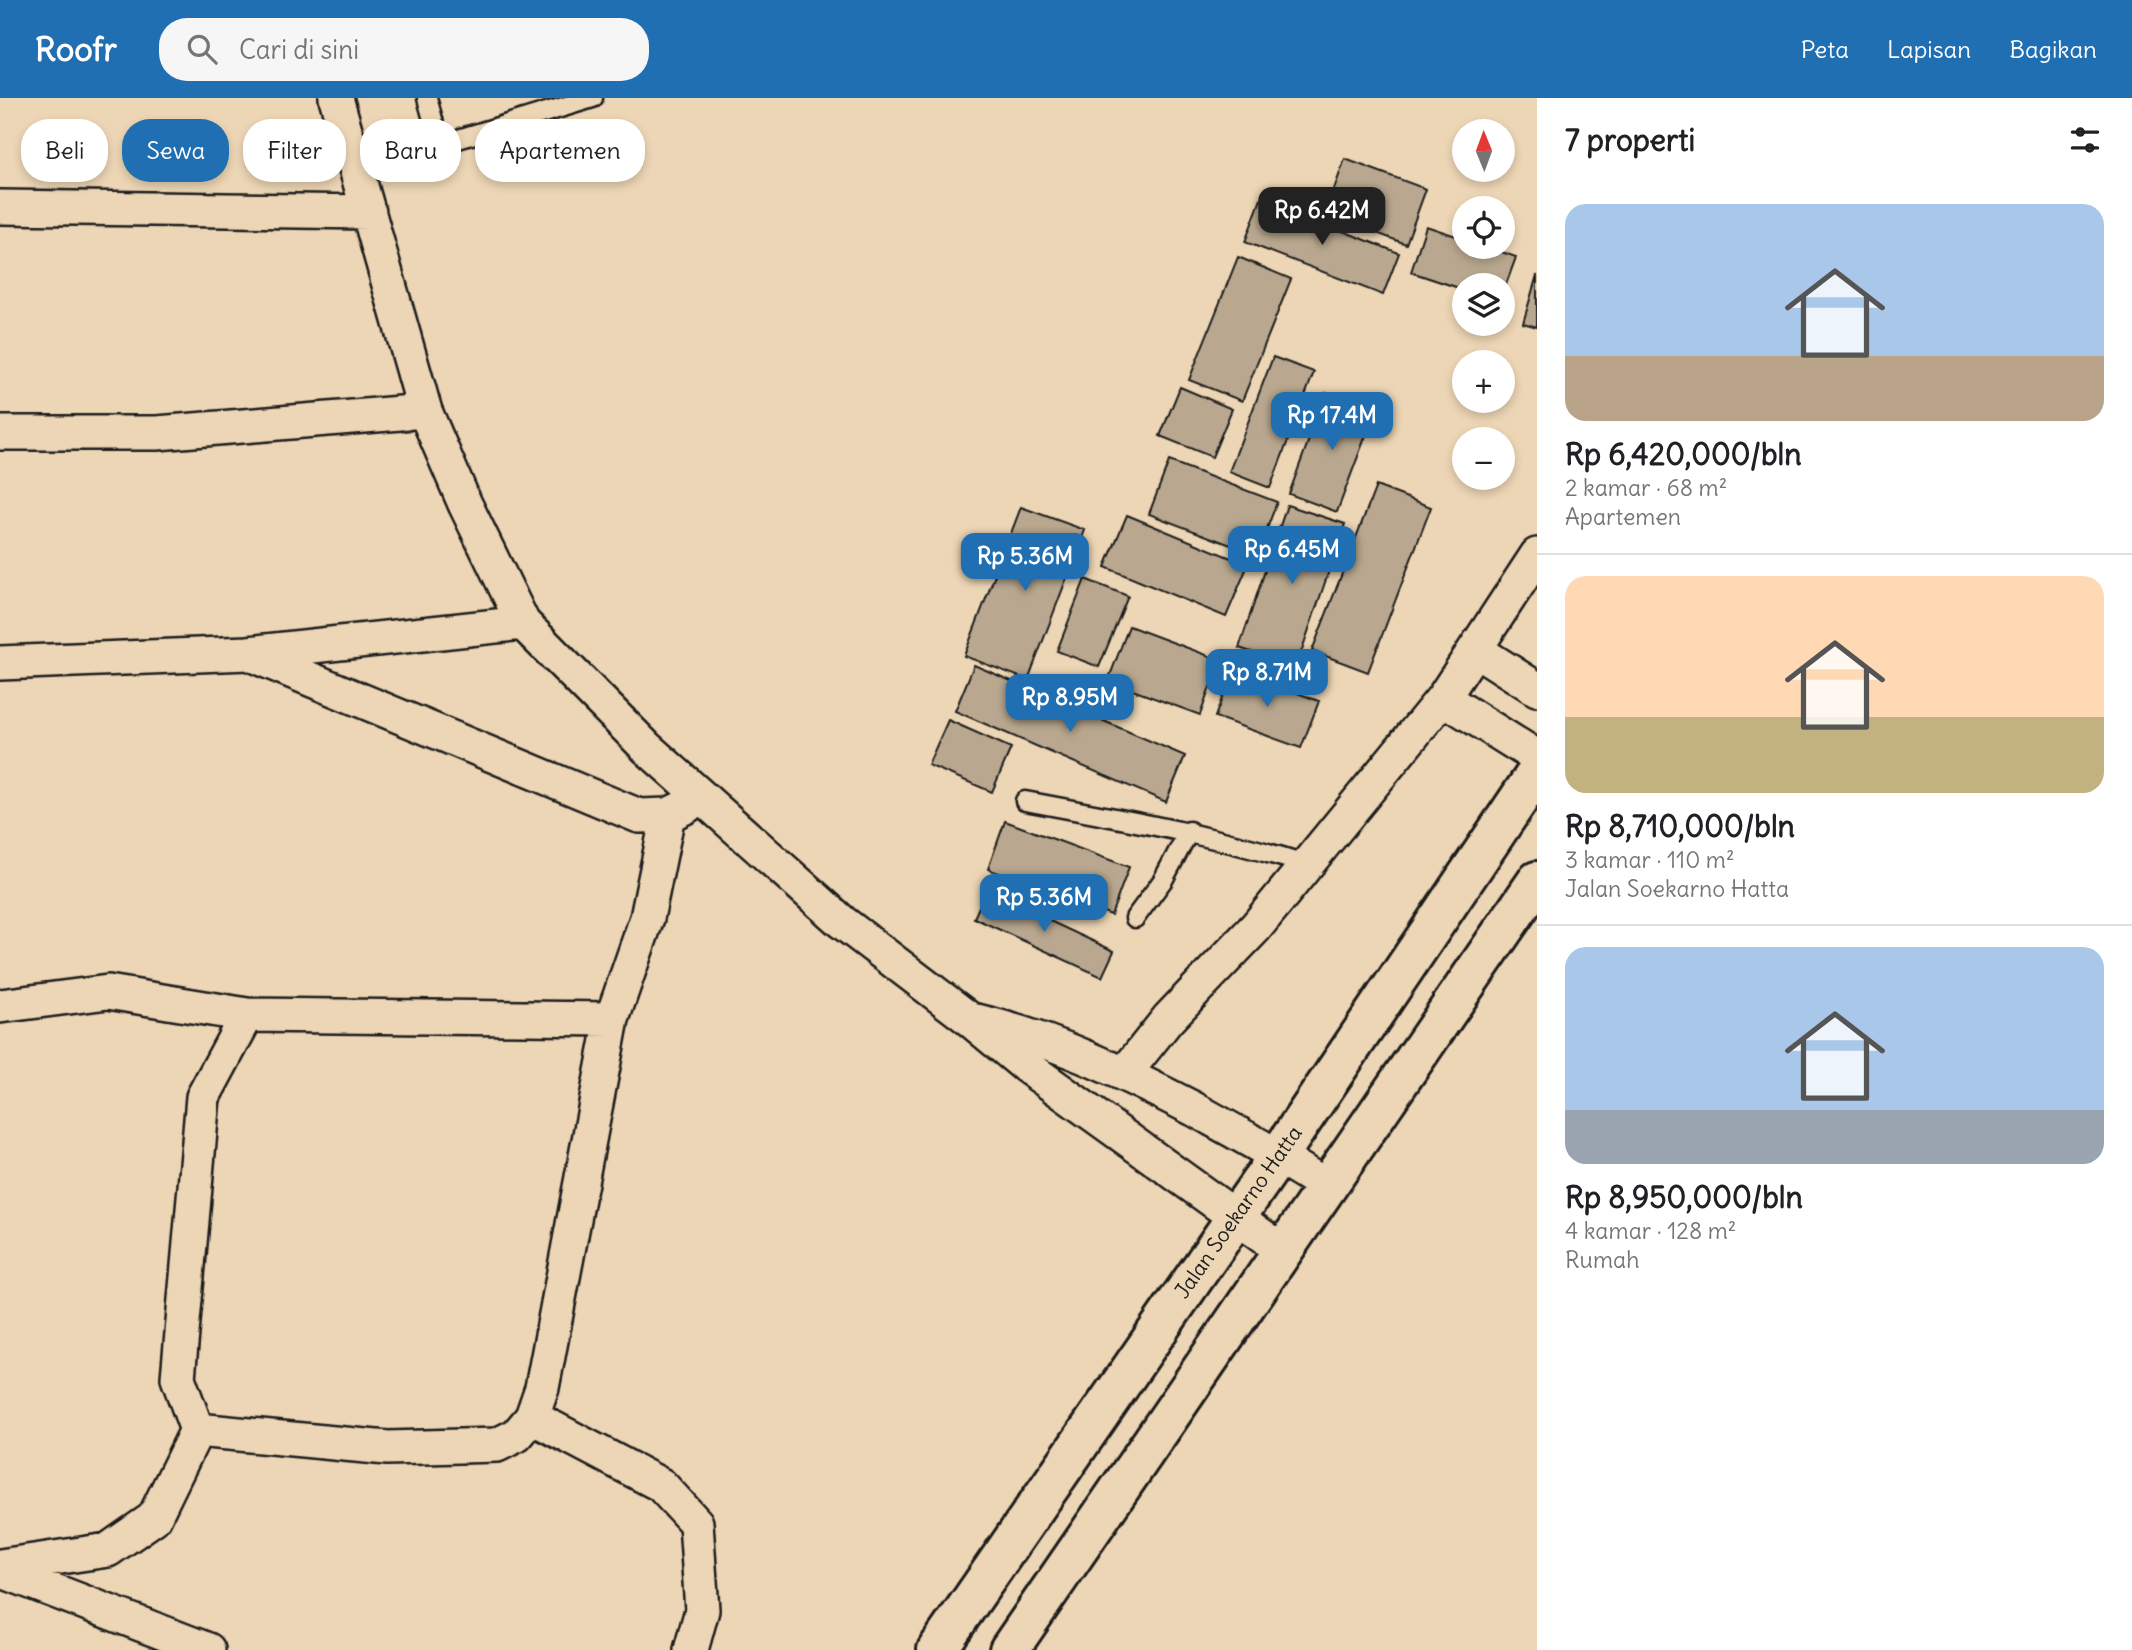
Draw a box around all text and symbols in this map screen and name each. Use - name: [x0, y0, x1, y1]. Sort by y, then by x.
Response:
- search box: [159, 18, 649, 81]
- text: Roofr: [35, 28, 117, 70]
- icon: search: [183, 30, 221, 68]
- text: Cari di sini: [239, 33, 359, 66]
- text: Peta: [1801, 34, 1849, 64]
- text: Lapisan: [1887, 34, 1971, 64]
- text: Bagikan: [2009, 34, 2097, 64]
- chip: Beli: [21, 119, 108, 182]
- chip: Sewa: [122, 119, 229, 182]
- chip: Filter: [243, 119, 346, 182]
- chip: Baru: [360, 119, 461, 182]
- chip: Apartemen: [475, 119, 645, 182]
- north arrow: [1452, 119, 1516, 182]
- map controls: [1452, 119, 1515, 490]
- text: 7 properti: [1565, 121, 1695, 159]
- icon: filters: [2066, 121, 2104, 159]
- pin: Rp 6.42M: [1250, 188, 1394, 247]
- text: Rp 6.42M: [1274, 195, 1370, 224]
- button: locate: [1452, 196, 1515, 259]
- icon: home: [1772, 250, 1898, 376]
- button: layers: [1452, 273, 1515, 336]
- button: +: [1452, 350, 1515, 413]
- pin: Rp 17.4M: [1260, 392, 1404, 452]
- text: Rp 17.4M: [1287, 400, 1377, 429]
- button: −: [1452, 427, 1515, 490]
- text: Rp 6,420,000/bln: [1565, 435, 1802, 473]
- text: 2 kamar · 68 m²: [1565, 473, 1727, 502]
- text: Apartemen: [1565, 502, 1681, 531]
- pin: Rp 6.45M: [1220, 526, 1364, 586]
- pin: Rp 5.36M: [953, 533, 1097, 593]
- text: Rp 6.45M: [1244, 534, 1340, 563]
- text: Rp 5.36M: [977, 541, 1073, 570]
- icon: home: [1772, 622, 1898, 748]
- pin: Rp 8.71M: [1195, 650, 1339, 709]
- text: Rp 8.71M: [1222, 657, 1312, 686]
- pin: Rp 8.95M: [998, 674, 1142, 734]
- text: Rp 8.95M: [1022, 682, 1118, 711]
- text: Rp 8,710,000/bln: [1565, 807, 1795, 845]
- text: 3 kamar · 110 m²: [1565, 845, 1735, 874]
- pin: Rp 5.36M: [972, 874, 1116, 934]
- text: Jalan Soekarno Hatta: [1565, 874, 1789, 903]
- text: Rp 5.36M: [996, 882, 1092, 911]
- icon: home: [1772, 993, 1898, 1119]
- street label: Jalan Soekarno Hatta: [1168, 1120, 1308, 1304]
- text: Rp 8,950,000/bln: [1565, 1178, 1803, 1216]
- text: 4 kamar · 128 m²: [1565, 1216, 1736, 1245]
- text: Rumah: [1565, 1245, 1640, 1274]

